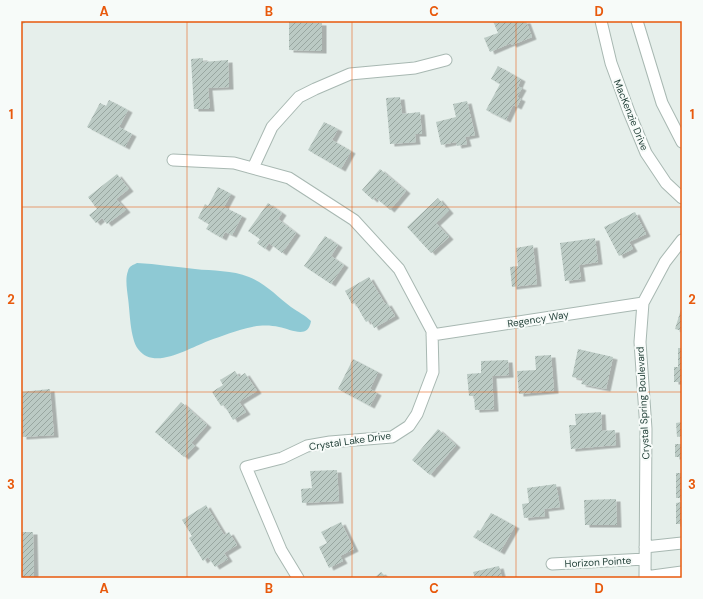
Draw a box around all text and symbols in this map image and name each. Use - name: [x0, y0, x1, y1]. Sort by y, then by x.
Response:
- text: A: [99, 3, 109, 20]
- text: B: [265, 3, 273, 20]
- text: C: [429, 3, 439, 20]
- text: D: [594, 3, 604, 20]
- street label: MacKenzie Drive: [611, 78, 651, 153]
- text: 1: [9, 106, 13, 123]
- text: 1: [690, 106, 694, 123]
- text: 2: [7, 291, 15, 308]
- text: 2: [688, 291, 696, 308]
- street label: Regency Way: [506, 308, 570, 330]
- street label: Crystal Spring Boulevard: [634, 346, 652, 460]
- street label: Crystal Lake Drive: [308, 429, 392, 453]
- text: 3: [7, 476, 15, 493]
- text: 3: [688, 476, 696, 493]
- street label: Horizon Pointe: [564, 554, 632, 570]
- text: A: [99, 580, 109, 597]
- text: B: [265, 580, 273, 597]
- text: C: [429, 580, 439, 597]
- text: D: [594, 580, 604, 597]

